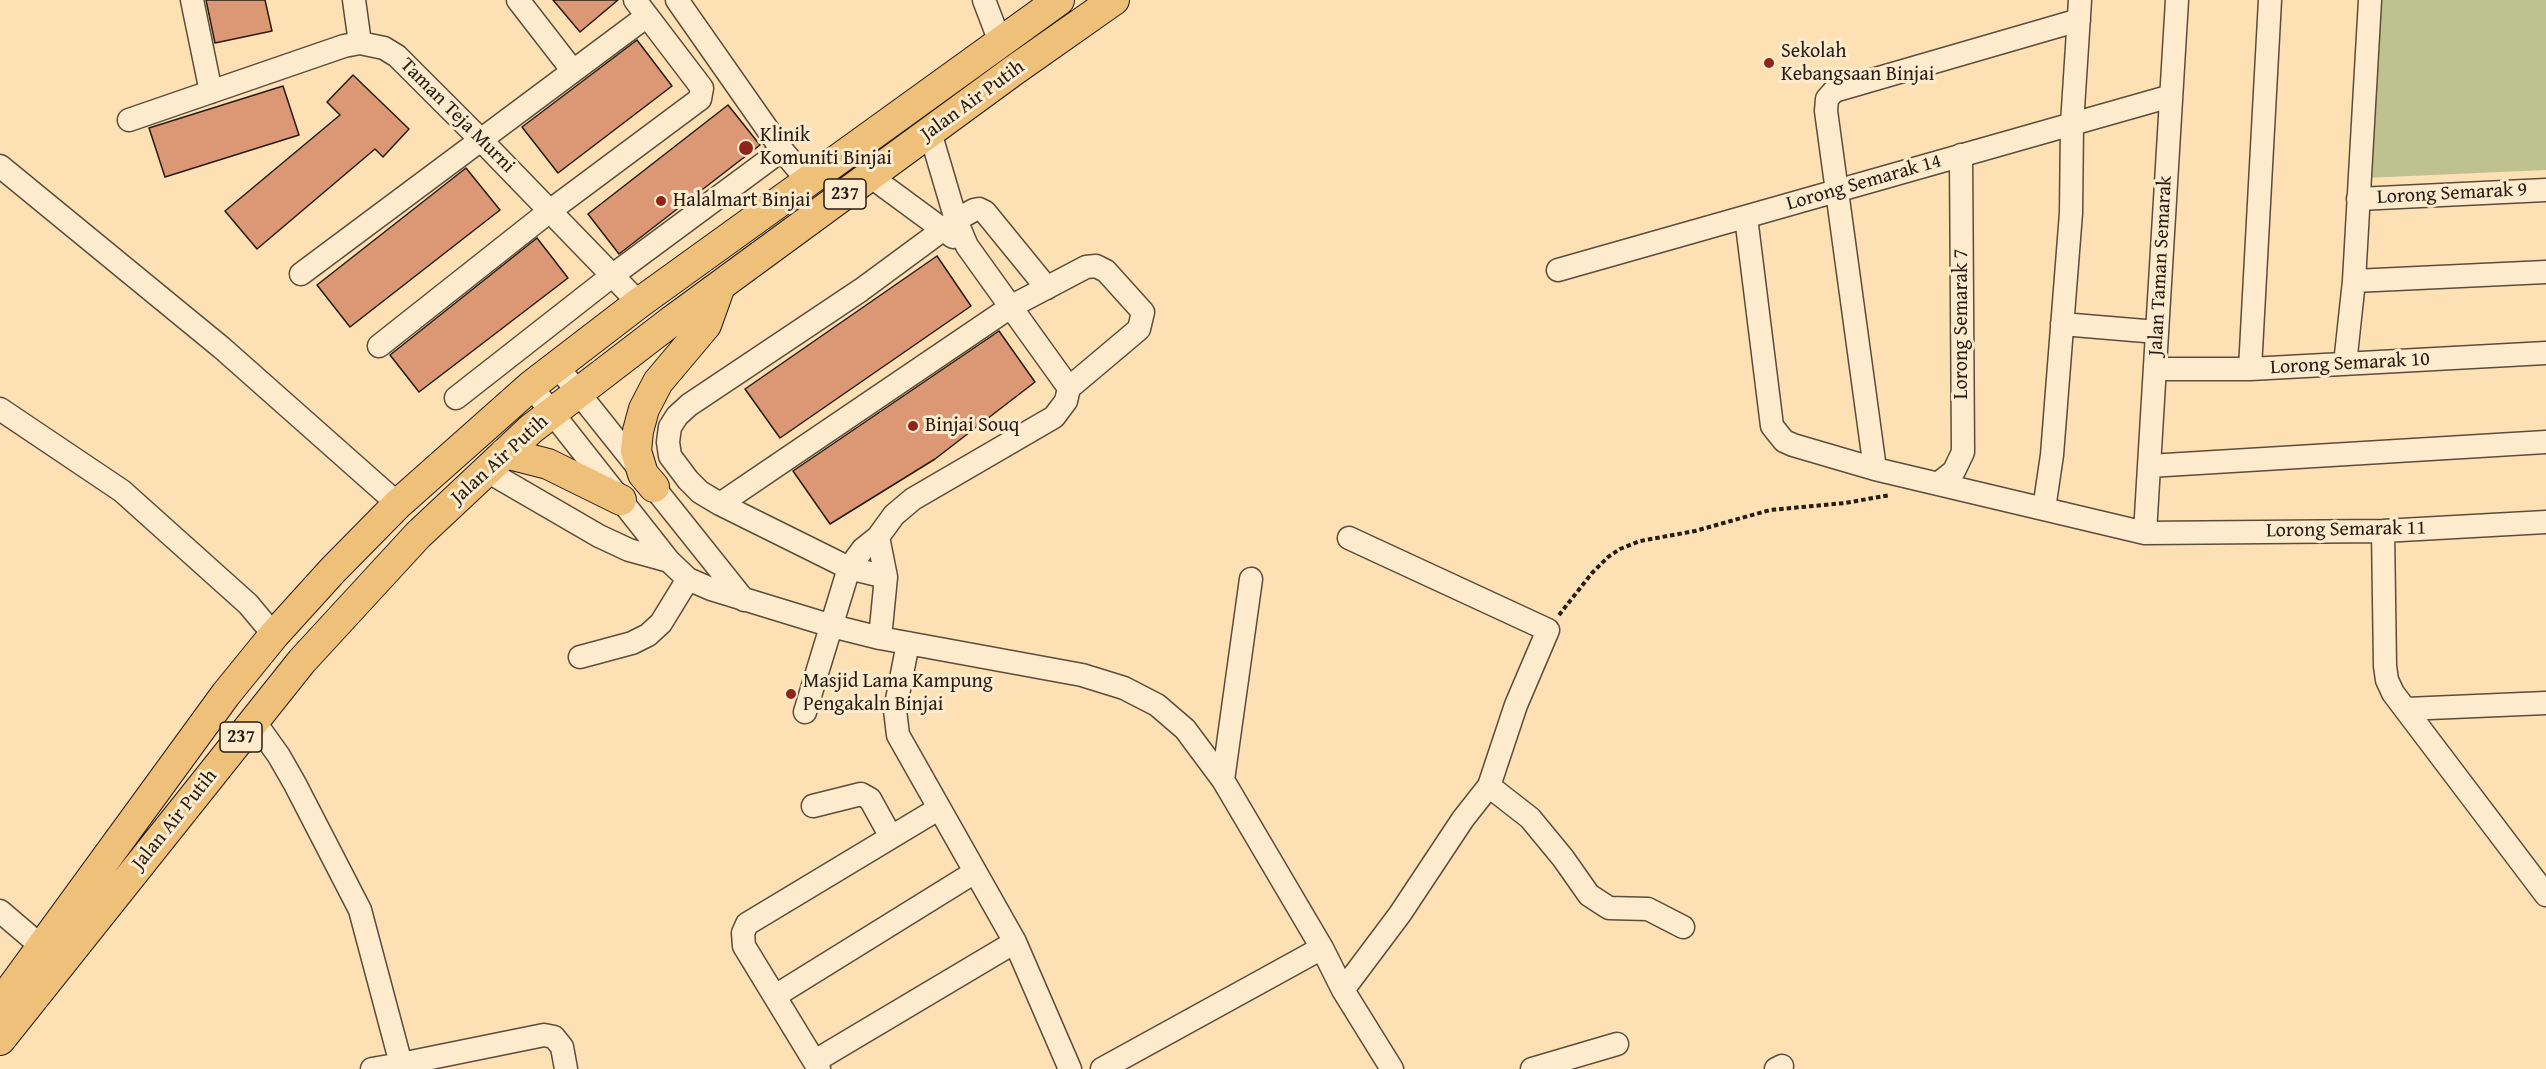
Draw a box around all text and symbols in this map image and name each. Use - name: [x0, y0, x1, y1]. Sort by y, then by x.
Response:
- place label: Sekolah Kebangsaan Binjai: [1781, 40, 1934, 87]
- street label: Taman Teja Murni: [395, 54, 519, 178]
- street label: Jalan Air Putih: [916, 55, 1030, 147]
- marker: Sekolah Kebangsaan Binjai: [1762, 56, 1776, 70]
- place label: Klinik Komuniti Binjai: [760, 124, 892, 171]
- marker: Klinik Komuniti Binjai: [737, 139, 755, 157]
- street label: Lorong Semarak 14: [1784, 149, 1944, 217]
- street label: Jalan Taman Semarak: [2144, 175, 2178, 357]
- street label: Lorong Semarak 9: [2376, 178, 2528, 210]
- road number: 237: [824, 179, 866, 209]
- place label: Halalmart Binjai: [673, 189, 811, 213]
- marker: Halalmart Binjai: [654, 194, 668, 208]
- street label: Lorong Semarak 7: [1950, 249, 1974, 399]
- street label: Lorong Semarak 10: [2270, 348, 2430, 380]
- street label: Jalan Air Putih: [447, 410, 553, 510]
- place label: Binjai Souq: [925, 414, 1019, 438]
- marker: Binjai Souq: [906, 419, 920, 433]
- street label: Lorong Semarak 11: [2266, 517, 2426, 543]
- place label: Masjid Lama Kampung Pengakaln Binjai: [803, 670, 993, 717]
- marker: Masjid Lama Kampung Pengakaln Binjai: [784, 687, 798, 701]
- road number: 237: [220, 722, 262, 752]
- street label: Jalan Air Putih: [127, 765, 223, 875]

